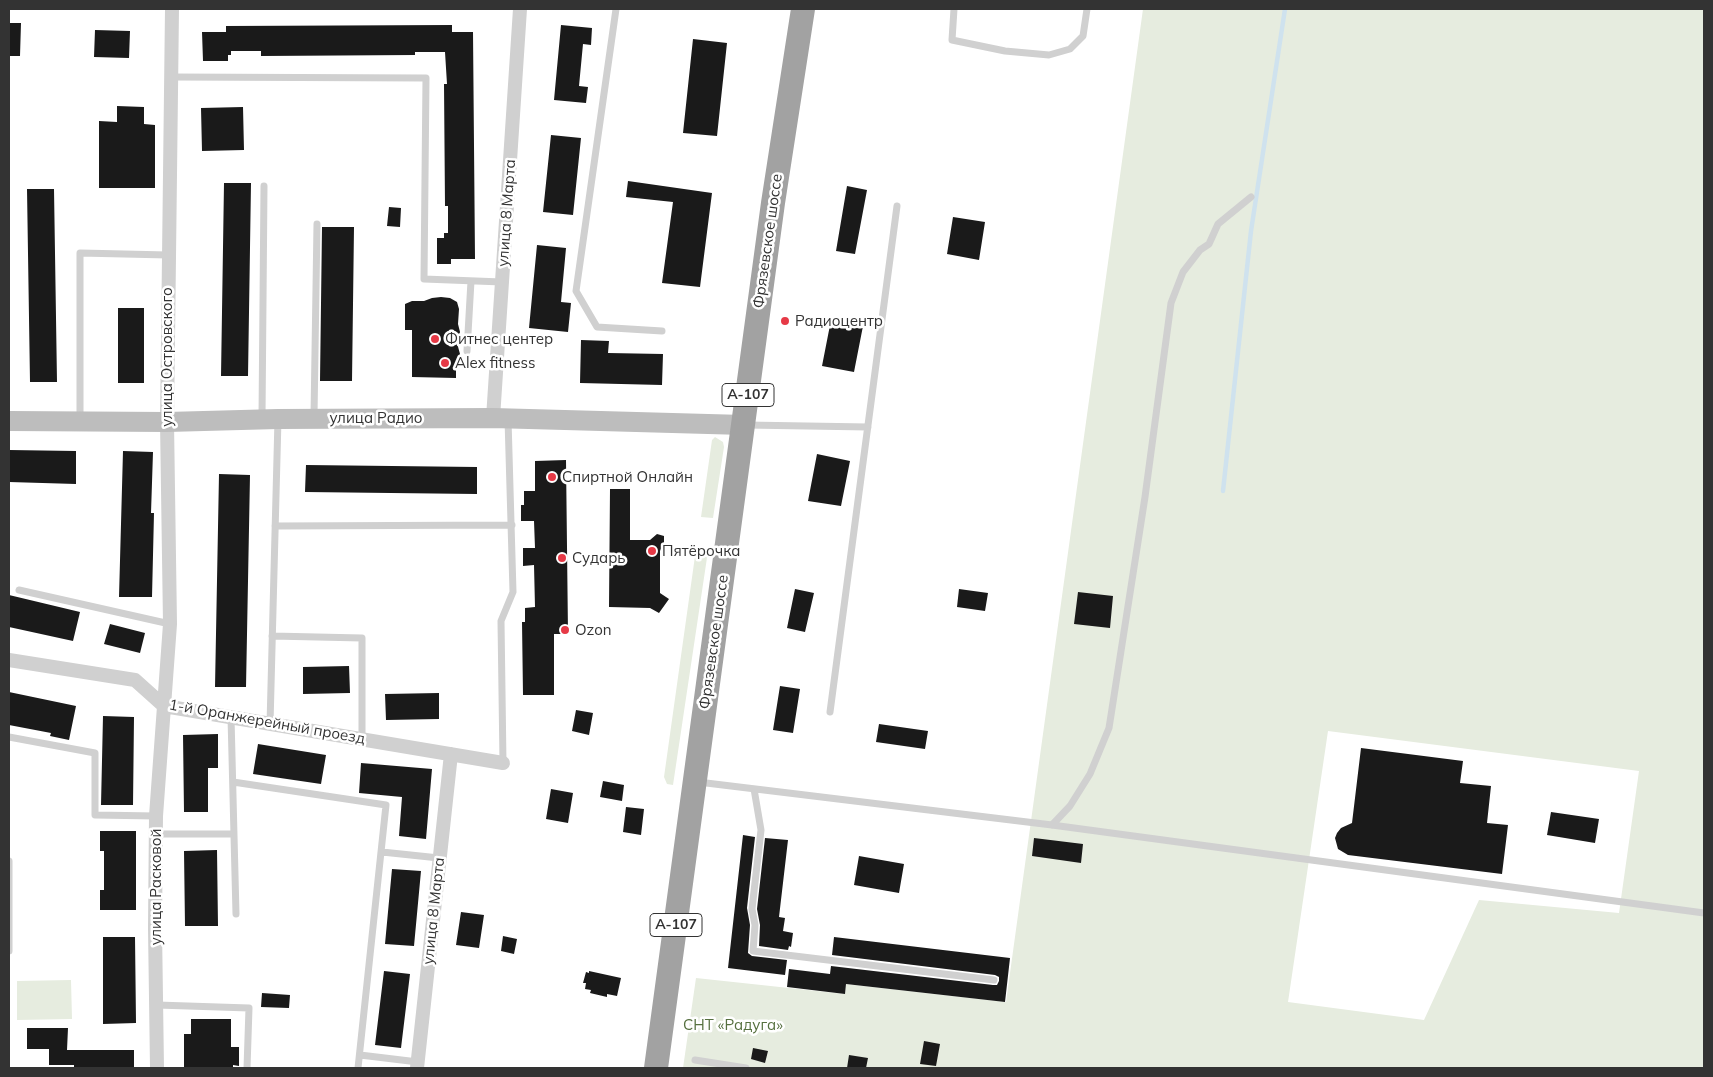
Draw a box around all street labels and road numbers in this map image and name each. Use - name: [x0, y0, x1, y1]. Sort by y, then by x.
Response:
- street label: улица 8 Марта: [494, 159, 520, 267]
- street label: Фрязевское шоссе: [750, 173, 786, 309]
- street label: улица Островского: [158, 287, 176, 427]
- road number: А-107: [722, 384, 774, 406]
- street label: улица Радио: [329, 409, 423, 427]
- street label: Фрязевское шоссе: [696, 574, 732, 710]
- street label: 1-й Оранжерейный проезд: [168, 696, 366, 748]
- street label: улица Расковой: [147, 829, 165, 945]
- street label: улица 8 Марта: [419, 857, 449, 965]
- road number: А-107: [650, 914, 702, 936]

